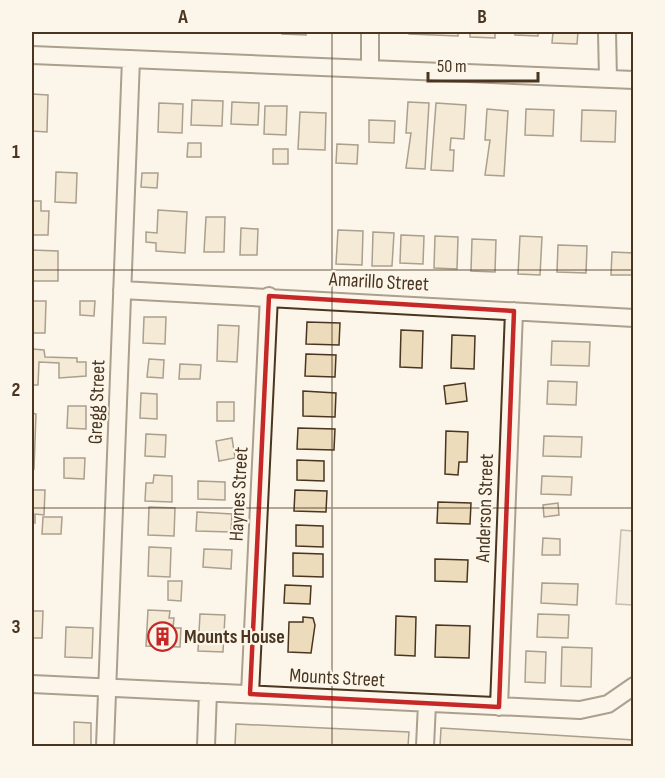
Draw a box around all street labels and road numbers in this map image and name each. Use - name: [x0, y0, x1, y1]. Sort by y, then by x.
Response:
- street label: Amarillo Street: [327, 267, 430, 297]
- street label: Gregg Street: [84, 359, 110, 445]
- street label: Haynes Street: [225, 446, 253, 542]
- street label: Anderson Street: [471, 453, 499, 564]
- street label: Mounts Street: [289, 664, 385, 692]

